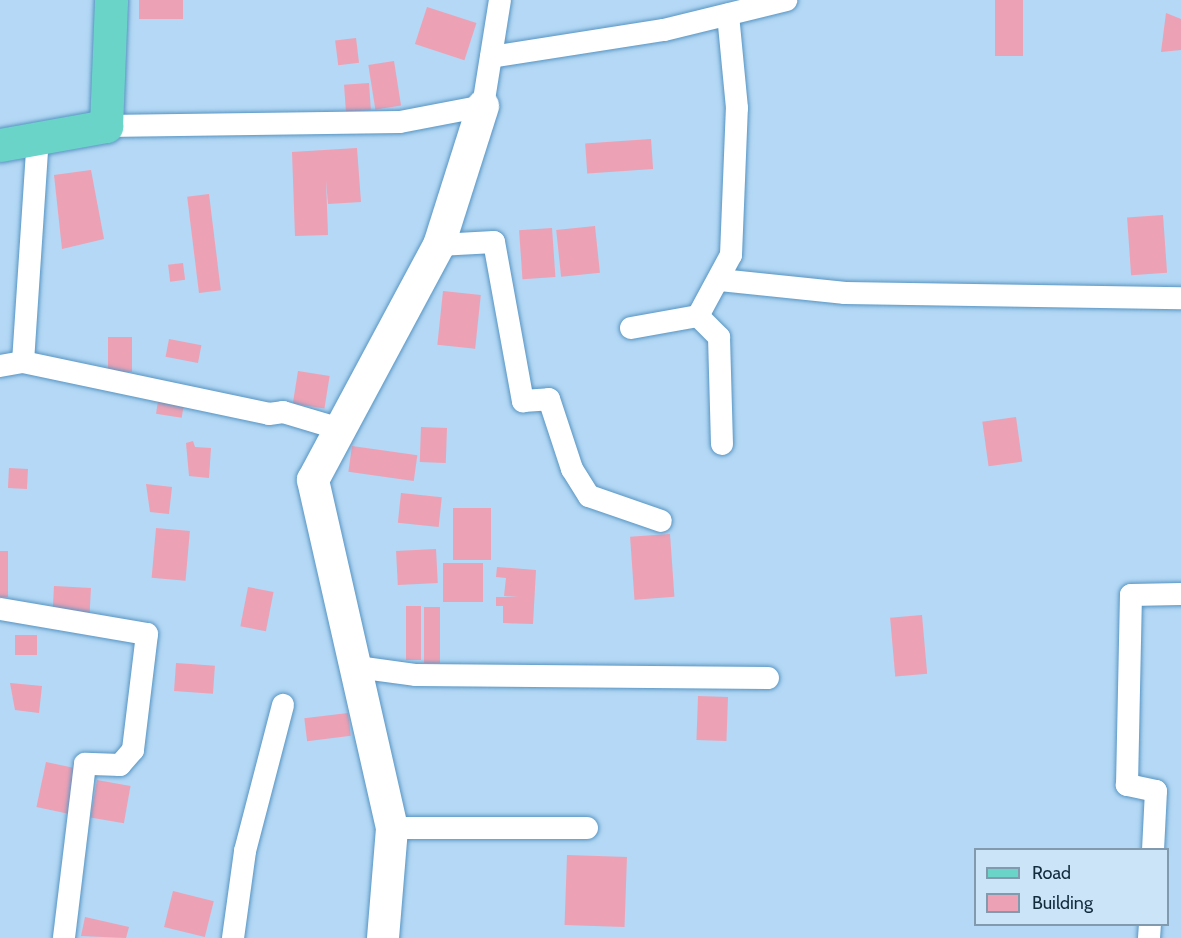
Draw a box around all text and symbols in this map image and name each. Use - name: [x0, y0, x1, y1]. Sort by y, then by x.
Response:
- legend: [974, 848, 1169, 926]
- text: Road: [1032, 862, 1071, 884]
- text: Building: [1032, 892, 1093, 914]

